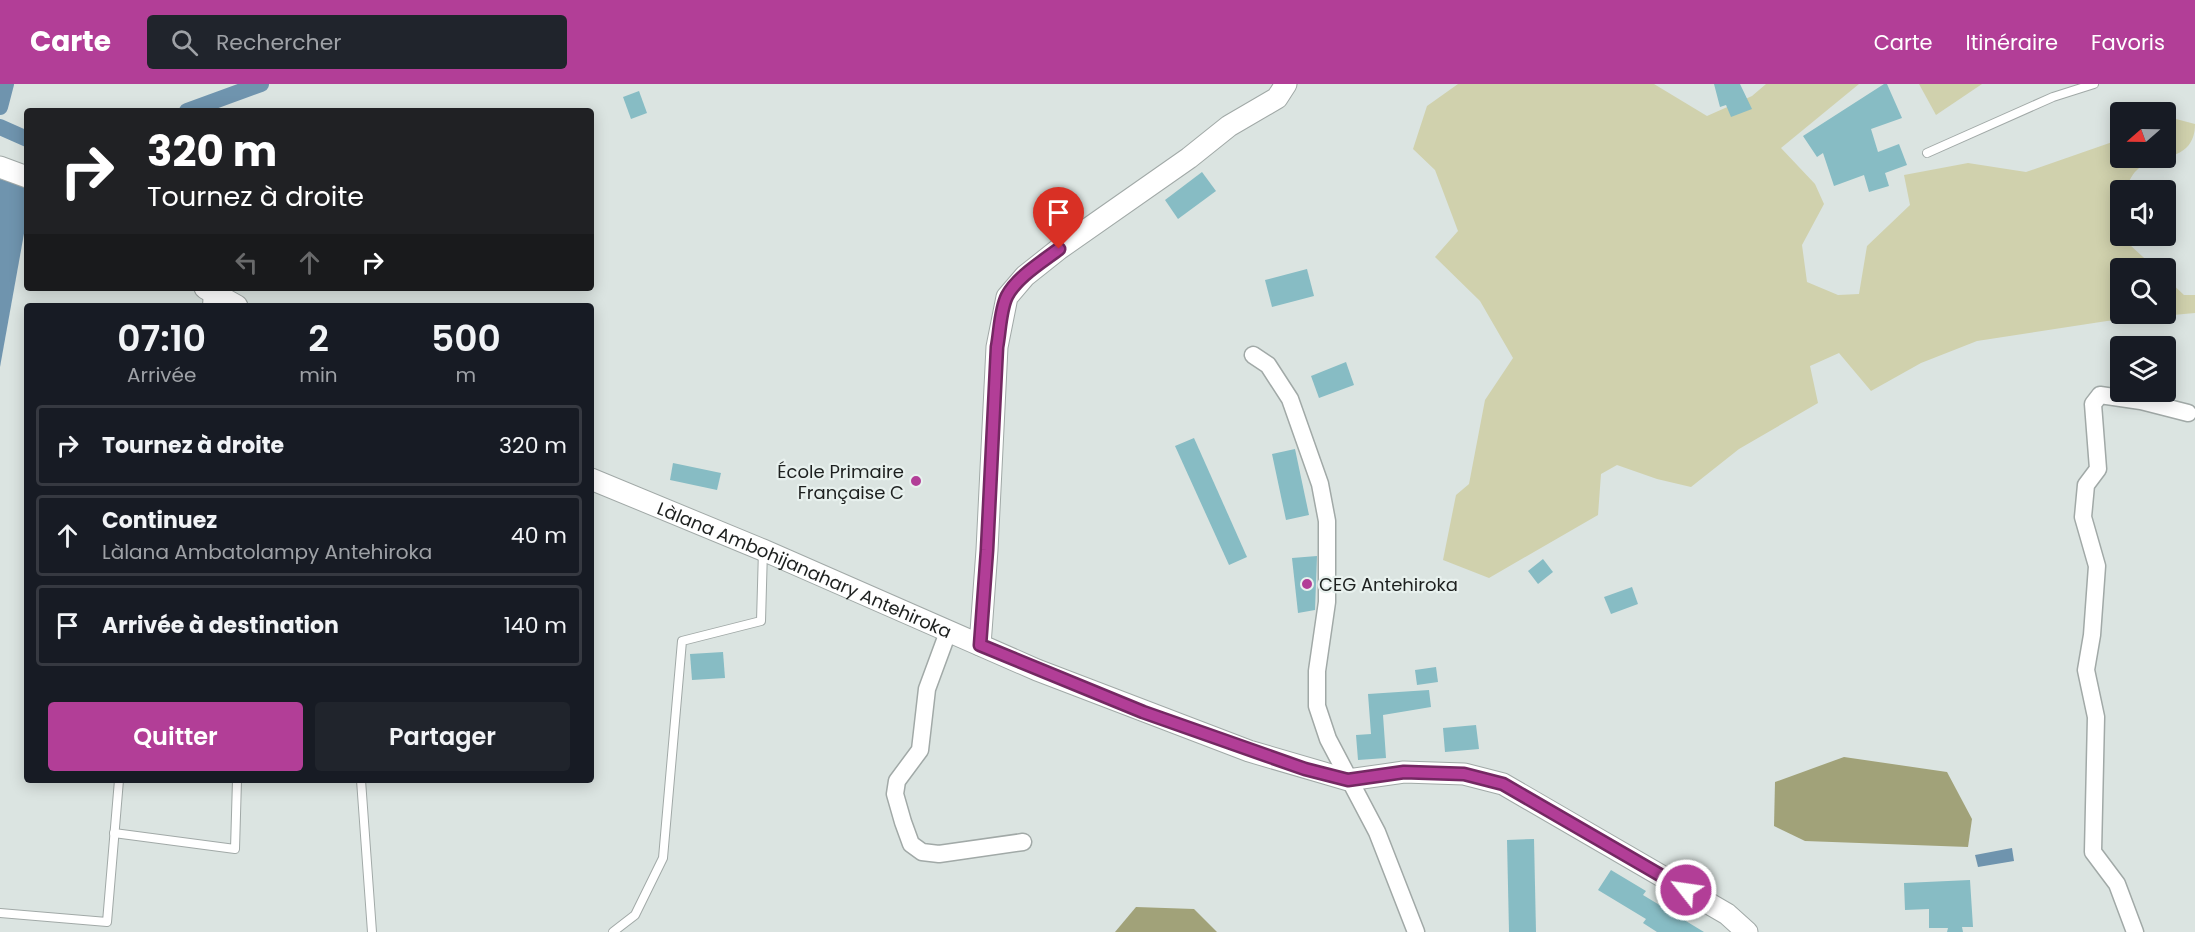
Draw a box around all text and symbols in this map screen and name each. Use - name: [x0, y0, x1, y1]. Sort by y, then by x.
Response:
- search box: [147, 15, 567, 69]
- text: Carte: [30, 22, 111, 61]
- icon: search: [168, 26, 201, 59]
- text: Rechercher: [216, 27, 342, 58]
- text: Carte: [1874, 28, 1933, 57]
- text: Itinéraire: [1966, 28, 2058, 57]
- text: Favoris: [2091, 28, 2165, 57]
- north arrow: [2110, 102, 2176, 168]
- map controls: [2110, 102, 2176, 402]
- text: 320 m: [147, 122, 277, 181]
- icon: right: [48, 132, 126, 210]
- text: Tournez à droite: [147, 178, 364, 215]
- button: sound: [2110, 180, 2176, 246]
- pin: [1033, 187, 1084, 249]
- icon: arrive: [1042, 196, 1075, 229]
- icon: left: [230, 246, 263, 279]
- icon: ahead: [293, 246, 326, 279]
- icon: right: [356, 246, 389, 279]
- button: search: [2110, 258, 2176, 324]
- text: 07:10: [117, 313, 206, 364]
- text: 2: [308, 313, 329, 364]
- text: 500: [431, 313, 501, 364]
- button: layers: [2110, 336, 2176, 402]
- text: Arrivée: [127, 361, 196, 389]
- text: min: [299, 361, 338, 389]
- text: m: [456, 361, 476, 389]
- icon: right: [51, 429, 84, 462]
- text: Tournez à droite: [102, 430, 284, 461]
- text: 320 m: [499, 430, 567, 461]
- place label: École Primaire Française C: [777, 459, 904, 505]
- marker: École Primaire Française C: [909, 474, 923, 488]
- street label: Làlana Ambohijanahary Antehiroka: [654, 495, 956, 644]
- text: Continuez: [102, 505, 217, 536]
- icon: ahead: [51, 519, 84, 552]
- text: 40 m: [511, 520, 567, 551]
- text: Làlana Ambatolampy Antehiroka: [102, 538, 432, 566]
- place label: CEG Antehiroka: [1319, 572, 1458, 597]
- marker: CEG Antehiroka: [1300, 577, 1314, 591]
- icon: arrive: [51, 609, 84, 642]
- text: Arrivée à destination: [102, 610, 339, 641]
- text: 140 m: [504, 610, 567, 641]
- button: Quitter: [48, 702, 303, 771]
- button: Partager: [315, 702, 570, 771]
- position arrow: [1654, 858, 1718, 922]

